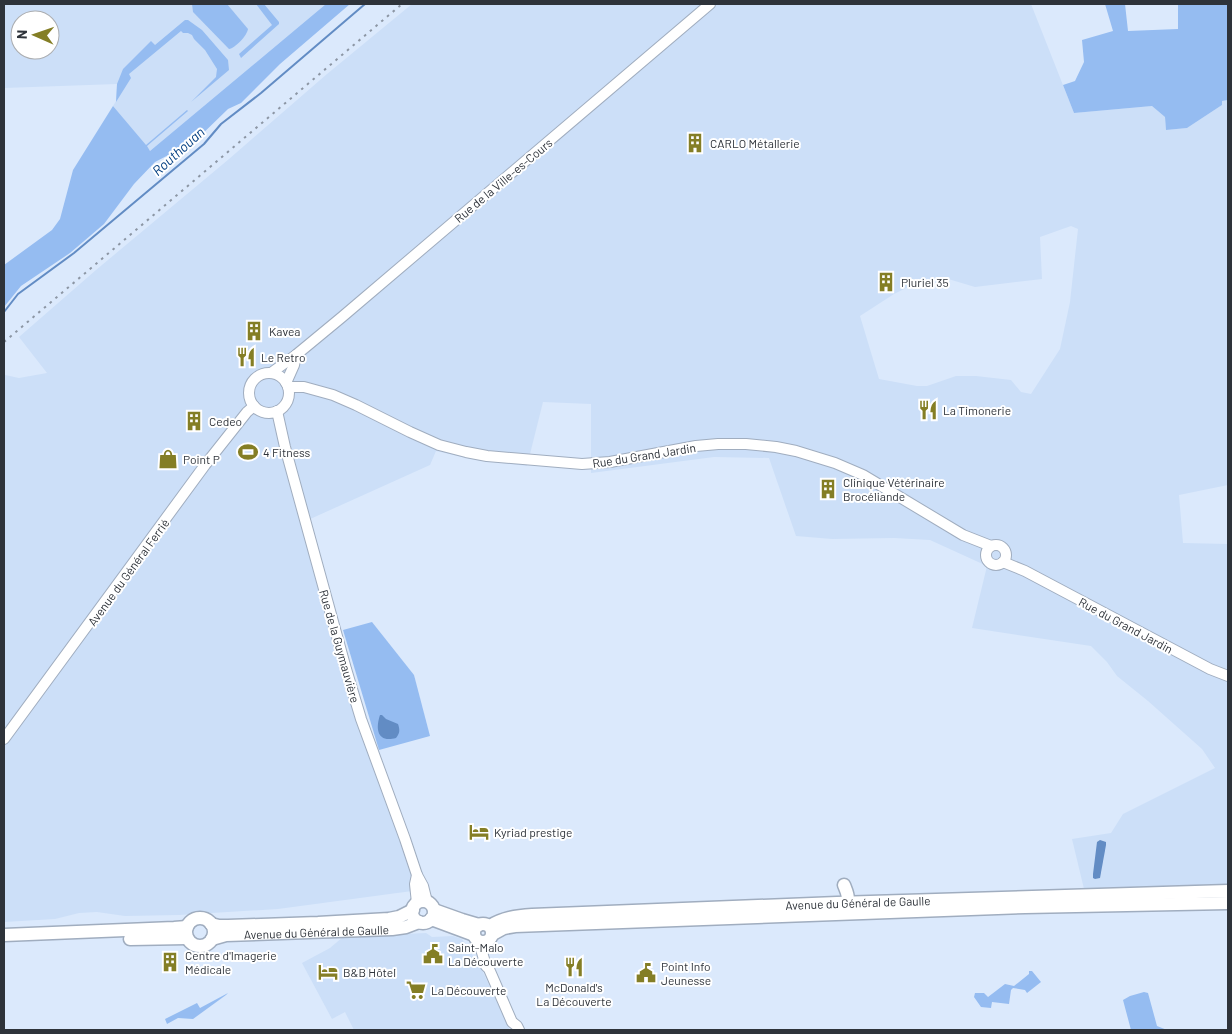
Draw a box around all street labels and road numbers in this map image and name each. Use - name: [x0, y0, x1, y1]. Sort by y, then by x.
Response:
- street label: Rue de la Ville-es-Cours: [451, 135, 555, 225]
- street label: Rue du Grand Jardin: [591, 440, 697, 470]
- street label: Avenue du Général Ferrié: [84, 516, 172, 628]
- street label: Rue de la Guymauvière: [317, 588, 363, 704]
- street label: Rue du Grand Jardin: [1077, 594, 1175, 656]
- street label: Avenue du Général de Gaulle: [785, 893, 931, 912]
- street label: Avenue du Général de Gaulle: [243, 922, 389, 941]

